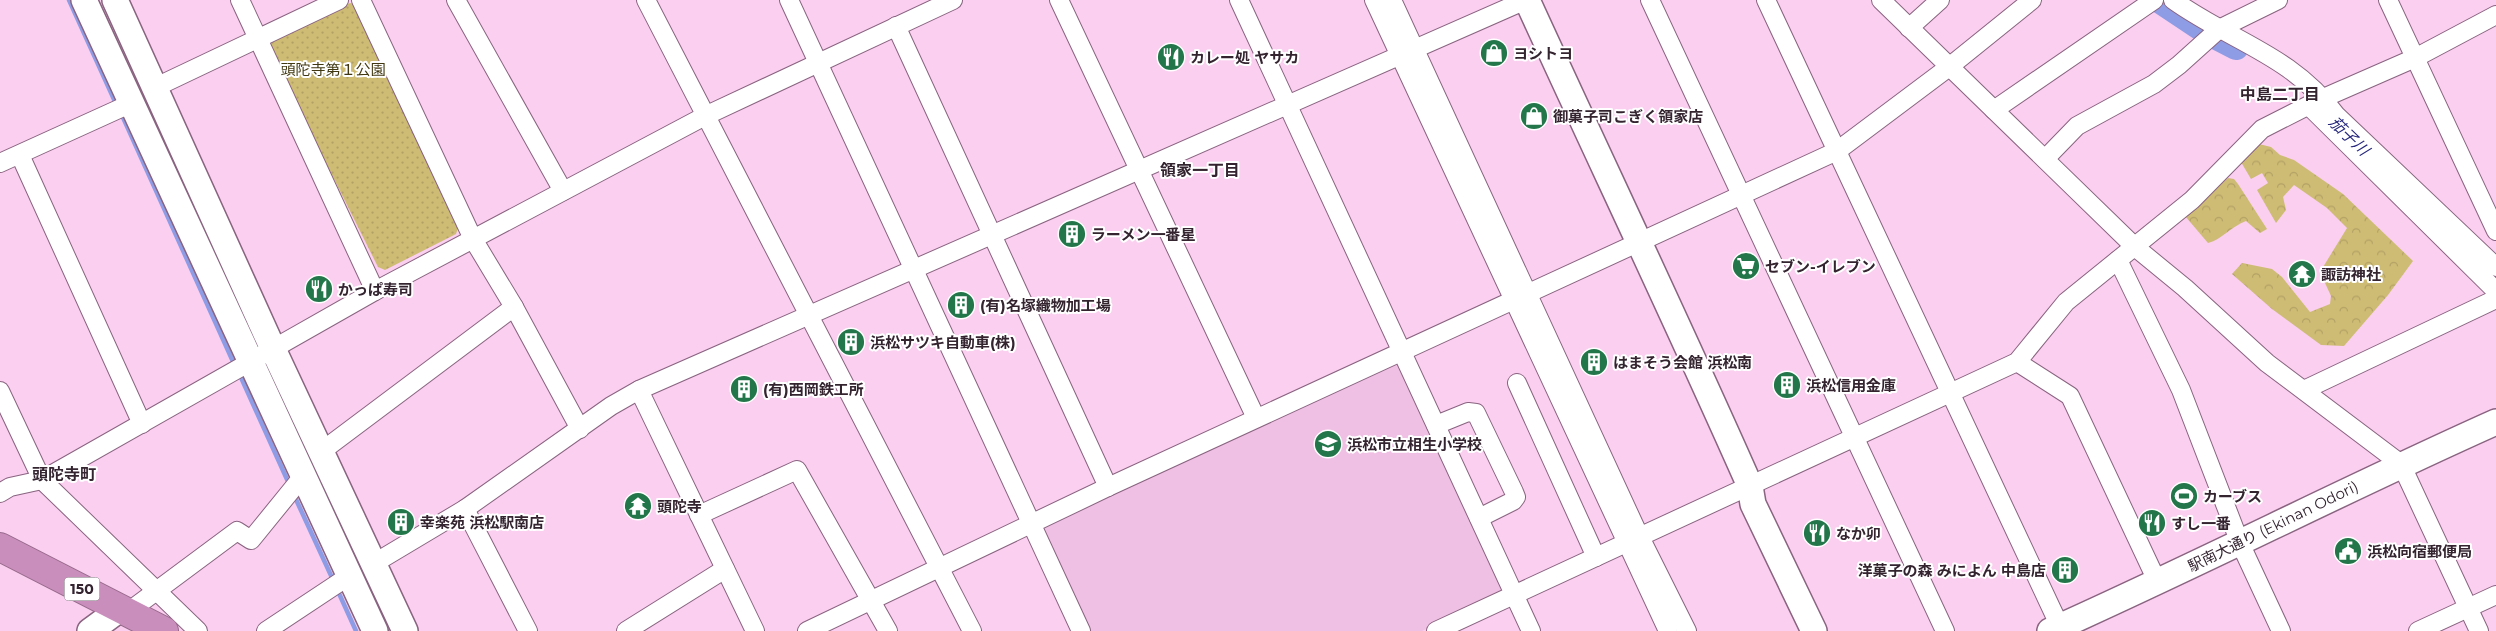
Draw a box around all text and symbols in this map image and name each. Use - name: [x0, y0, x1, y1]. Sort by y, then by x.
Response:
- shop icon: ヨシトヨ: [1479, 38, 1509, 68]
- restaurant icon: カレー処 ヤサカ: [1156, 42, 1186, 72]
- place label: ヨシトヨ: [1513, 44, 1573, 63]
- place label: カレー処 ヤサカ: [1190, 48, 1299, 67]
- park label: 頭陀寺第１公園: [280, 60, 386, 79]
- district label: 中島二丁目: [2240, 85, 2320, 104]
- shop icon: 御菓子司こぎく領家店: [1519, 101, 1549, 131]
- place label: 御菓子司こぎく領家店: [1553, 107, 1703, 126]
- water label: 茄子川: [2325, 112, 2374, 161]
- district label: 領家一丁目: [1160, 161, 1240, 180]
- building icon: ラーメン一番星: [1057, 219, 1087, 249]
- place label: ラーメン一番星: [1091, 225, 1195, 244]
- supermarket icon: セブン-イレブン: [1731, 251, 1761, 281]
- place label: セブン-イレブン: [1765, 257, 1876, 276]
- temple icon: 諏訪神社: [2287, 259, 2317, 289]
- place label: 諏訪神社: [2321, 265, 2381, 284]
- restaurant icon: かっぱ寿司: [304, 274, 334, 304]
- place label: かっぱ寿司: [338, 280, 413, 299]
- building icon: (有)名塚織物加工場: [946, 290, 976, 320]
- place label: (有)名塚織物加工場: [980, 296, 1111, 315]
- building icon: 浜松サツキ自動車(株): [836, 327, 866, 357]
- place label: 浜松サツキ自動車(株): [870, 333, 1016, 352]
- building icon: はまそう会館 浜松南: [1579, 347, 1609, 377]
- place label: はまそう会館 浜松南: [1613, 353, 1752, 372]
- building icon: 浜松信用金庫: [1772, 370, 1802, 400]
- building icon: (有)西岡鉄工所: [729, 374, 759, 404]
- place label: 浜松信用金庫: [1806, 376, 1896, 395]
- place label: (有)西岡鉄工所: [763, 380, 864, 399]
- school or university icon: 浜松市立相生小学校: [1313, 429, 1343, 459]
- place label: 浜松市立相生小学校: [1347, 435, 1482, 454]
- district label: 頭陀寺町: [32, 465, 96, 484]
- street label: 駅南大通り (Ekinan Odori): [2185, 476, 2361, 576]
- sports icon: カーブス: [2169, 481, 2199, 511]
- place label: カーブス: [2203, 487, 2262, 506]
- temple icon: 頭陀寺: [623, 491, 653, 521]
- place label: 頭陀寺: [657, 497, 702, 516]
- building icon: 幸楽苑 浜松駅南店: [386, 507, 416, 537]
- restaurant icon: すし一番: [2137, 508, 2167, 538]
- place label: 幸楽苑 浜松駅南店: [420, 513, 544, 532]
- place label: すし一番: [2171, 514, 2231, 533]
- restaurant icon: なか卯: [1802, 518, 1832, 548]
- place label: なか卯: [1836, 524, 1881, 543]
- public building icon: 浜松向宿郵便局: [2333, 536, 2363, 566]
- place label: 浜松向宿郵便局: [2367, 542, 2472, 561]
- building icon: 洋菓子の森 みによん 中島店: [2050, 555, 2080, 585]
- place label: 洋菓子の森 みによん 中島店: [1858, 561, 2046, 580]
- road number: 150: [64, 578, 100, 600]

